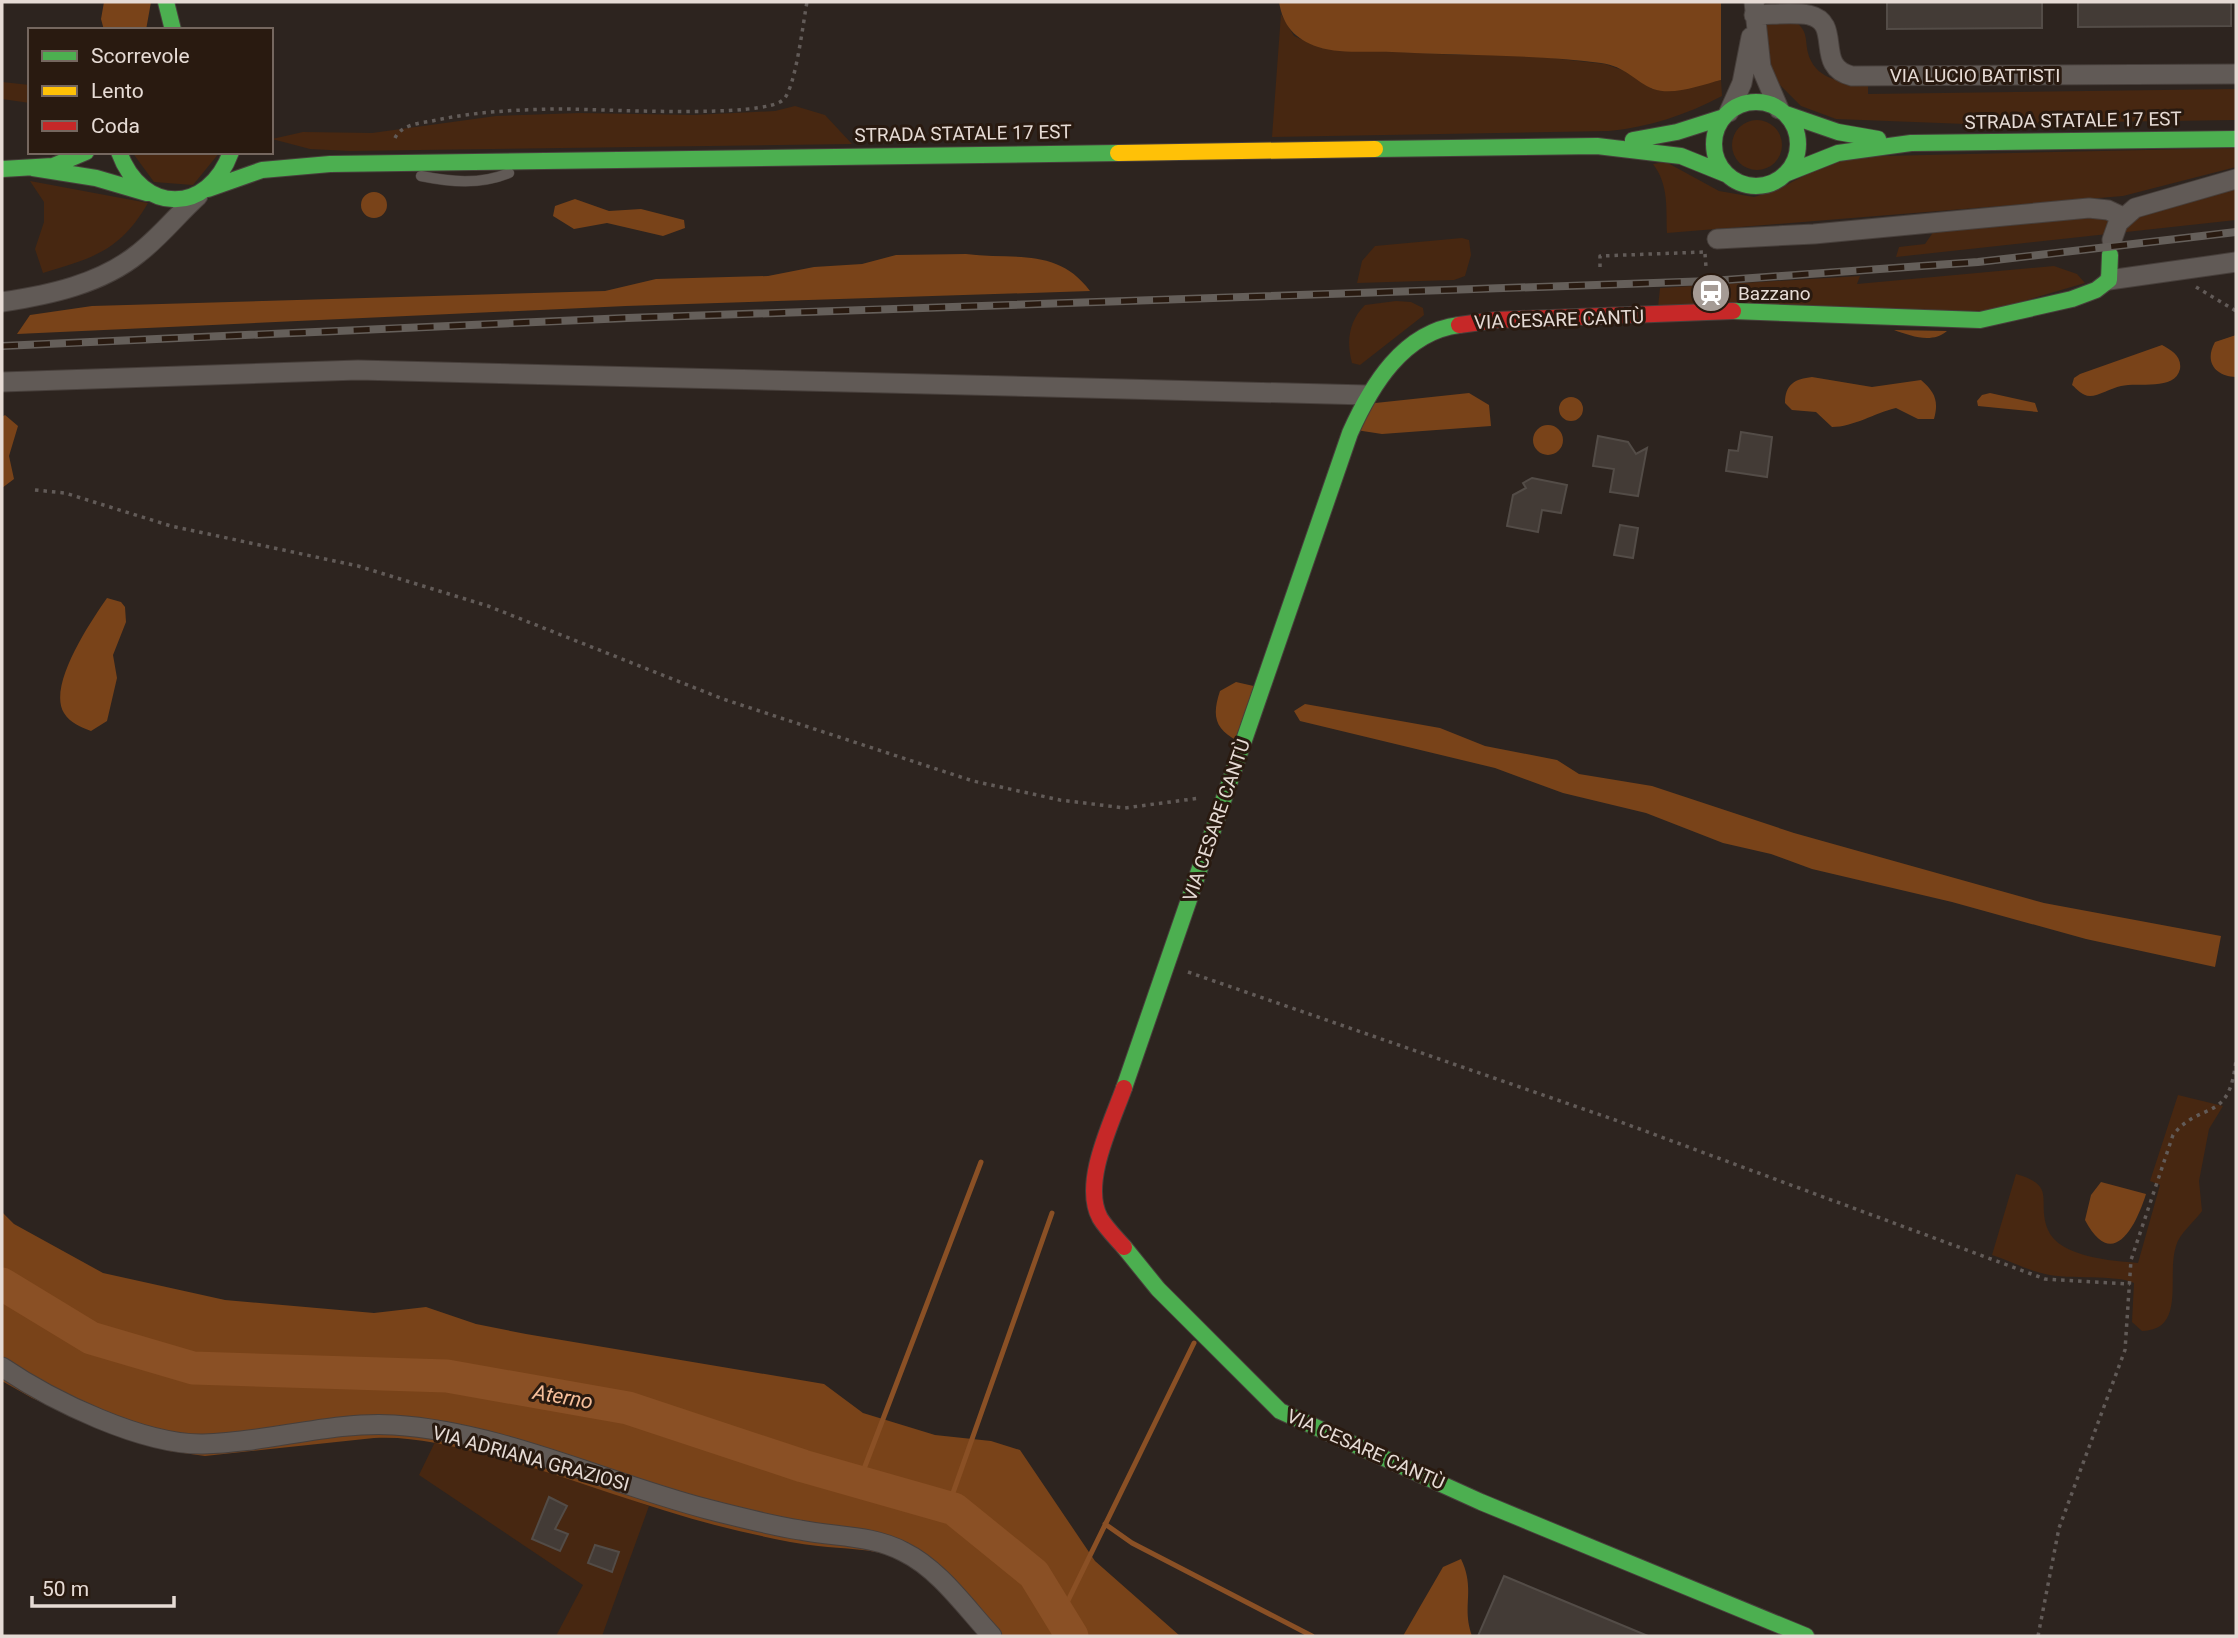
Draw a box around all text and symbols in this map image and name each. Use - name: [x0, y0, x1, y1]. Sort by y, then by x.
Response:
- legend: [28, 28, 273, 154]
- text: Scorrevole: [91, 44, 190, 68]
- street label: VIA LUCIO BATTISTI: [1890, 64, 2060, 87]
- text: Lento: [91, 79, 144, 103]
- street label: STRADA STATALE 17 EST: [1964, 107, 2182, 134]
- text: Coda: [91, 114, 140, 138]
- street label: STRADA STATALE 17 EST: [854, 120, 1072, 147]
- station icon: Bazzano: [1690, 272, 1732, 314]
- place label: Bazzano: [1738, 282, 1811, 305]
- street label: VIA CESARE CANTÙ: [1474, 305, 1645, 334]
- street label: VIA CESARE CANTÙ: [1178, 736, 1255, 904]
- water label: Aterno: [530, 1380, 595, 1414]
- street label: VIA CESARE CANTÙ: [1283, 1404, 1448, 1495]
- street label: VIA ADRIANA GRAZIOSI: [430, 1421, 632, 1496]
- scale bar: [32, 1564, 173, 1608]
- text: 50 m: [42, 1577, 89, 1601]

